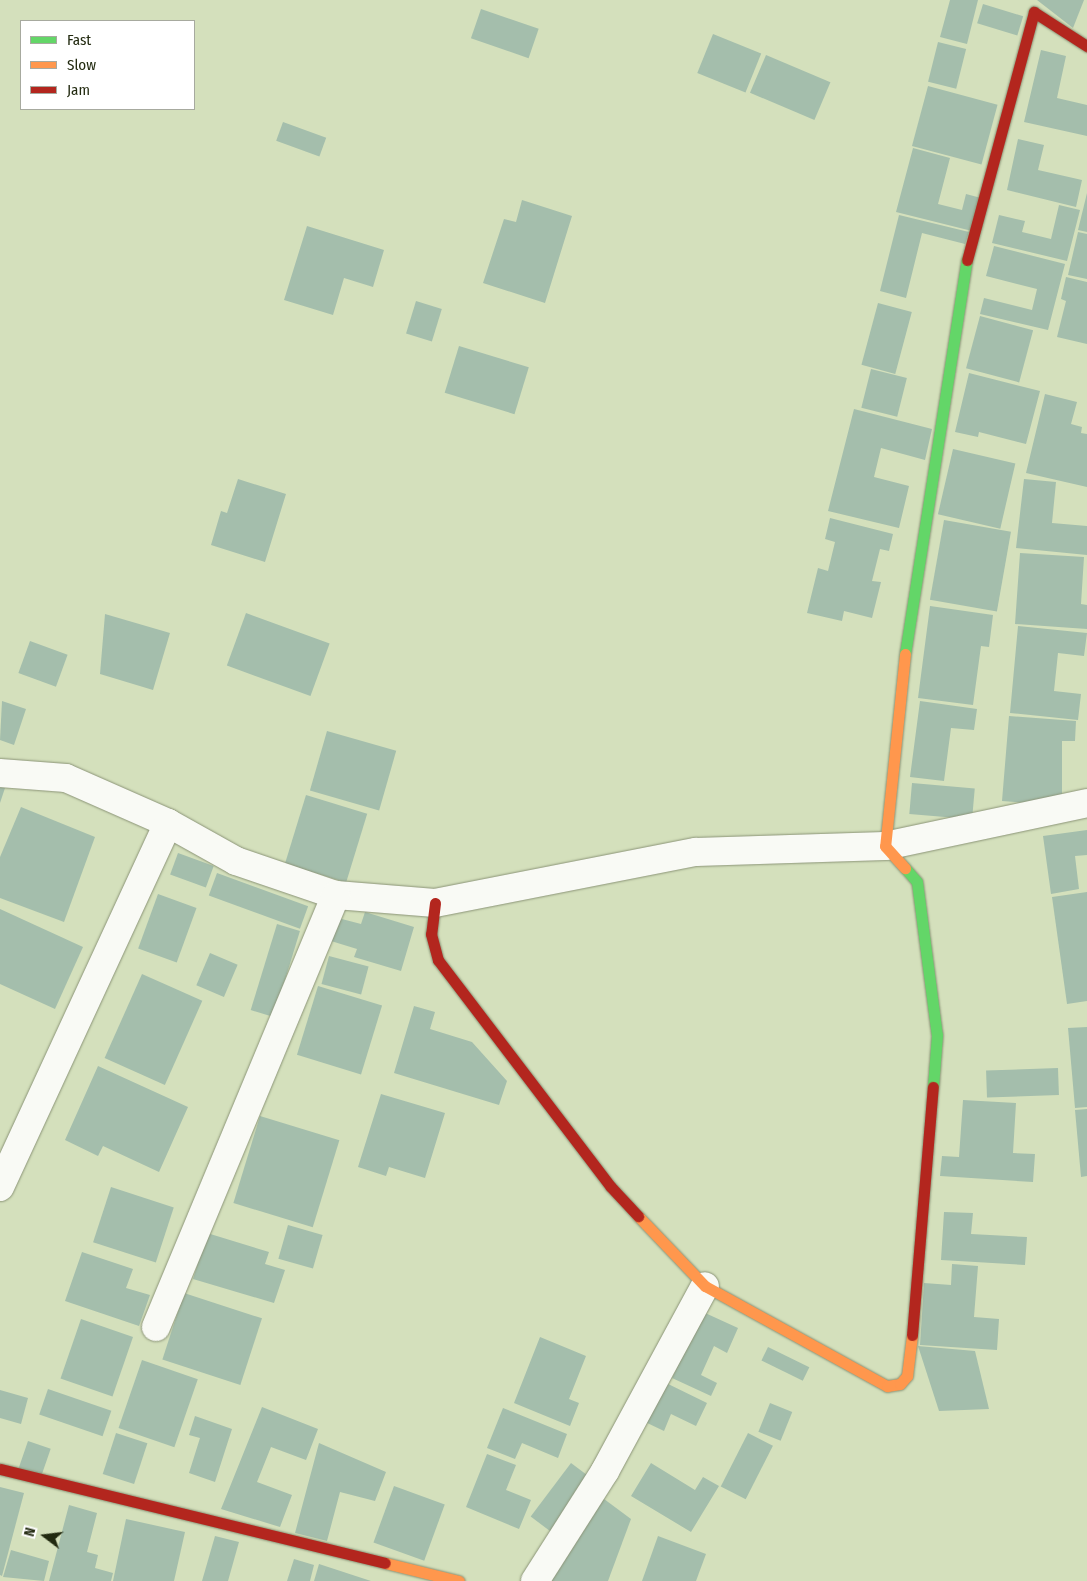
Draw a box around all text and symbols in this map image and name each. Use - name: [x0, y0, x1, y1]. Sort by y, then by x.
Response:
- legend: [20, 20, 195, 110]
- text: Fast: [67, 31, 91, 49]
- text: Slow: [67, 56, 96, 74]
- text: Jam: [67, 81, 90, 99]
- north arrow: [20, 1511, 70, 1561]
- text: N: [21, 1526, 39, 1538]

